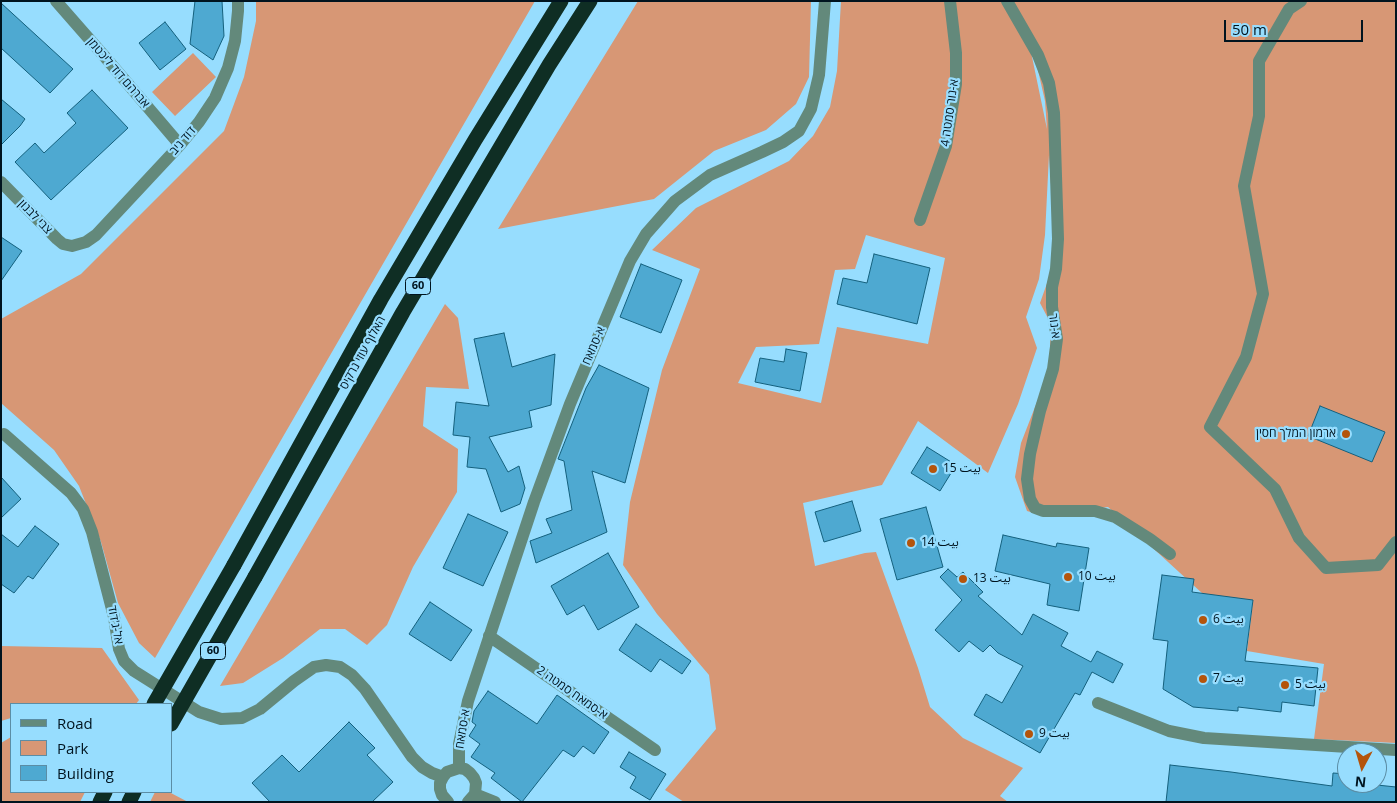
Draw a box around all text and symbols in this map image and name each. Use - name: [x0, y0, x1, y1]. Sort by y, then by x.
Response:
- scale bar: [1227, 10, 1366, 42]
- text: 50 m: [1232, 19, 1267, 39]
- street label: אברהם דוד ליכטמן: [84, 35, 152, 111]
- street label: א-נור סמטה 4: [938, 78, 962, 148]
- street label: דוד ניב: [167, 124, 199, 158]
- street label: צבי לבנון: [15, 197, 55, 237]
- road number: 60: [406, 278, 430, 294]
- street label: א-נור: [1045, 313, 1063, 339]
- street label: האלוף עוזי נרקיס: [337, 314, 389, 392]
- street label: א-סמאח: [580, 325, 608, 367]
- place label: ארמון המלך חסין: [1256, 427, 1336, 441]
- marker: ארמון המלך חסין: [1340, 428, 1352, 440]
- place label: بيت 15: [943, 462, 981, 476]
- marker: بيت 15: [927, 463, 939, 475]
- place label: بيت 14: [921, 536, 959, 550]
- marker: بيت 14: [905, 537, 917, 549]
- place label: بيت 10: [1078, 570, 1116, 584]
- marker: بيت 10: [1062, 571, 1074, 583]
- place label: بيت 13: [973, 572, 1011, 586]
- marker: بيت 13: [957, 573, 969, 585]
- street label: אל-ג'דוד: [104, 604, 126, 646]
- place label: بيت 6: [1213, 613, 1244, 627]
- marker: بيت 6: [1197, 614, 1209, 626]
- road number: 60: [200, 642, 226, 659]
- street label: א-סמאח סמטה 2: [534, 663, 610, 723]
- place label: بيت 7: [1213, 672, 1244, 686]
- marker: بيت 7: [1197, 673, 1209, 685]
- place label: بيت 5: [1295, 678, 1326, 692]
- marker: بيت 5: [1279, 679, 1291, 691]
- legend: [10, 703, 172, 793]
- street label: א-סמאח: [453, 708, 473, 750]
- text: Road: [57, 713, 93, 733]
- place label: بيت 9: [1039, 727, 1070, 741]
- marker: بيت 9: [1023, 728, 1035, 740]
- text: Park: [57, 738, 88, 758]
- north arrow: [1337, 743, 1387, 793]
- text: Building: [57, 763, 114, 783]
- text: N: [1354, 772, 1367, 792]

